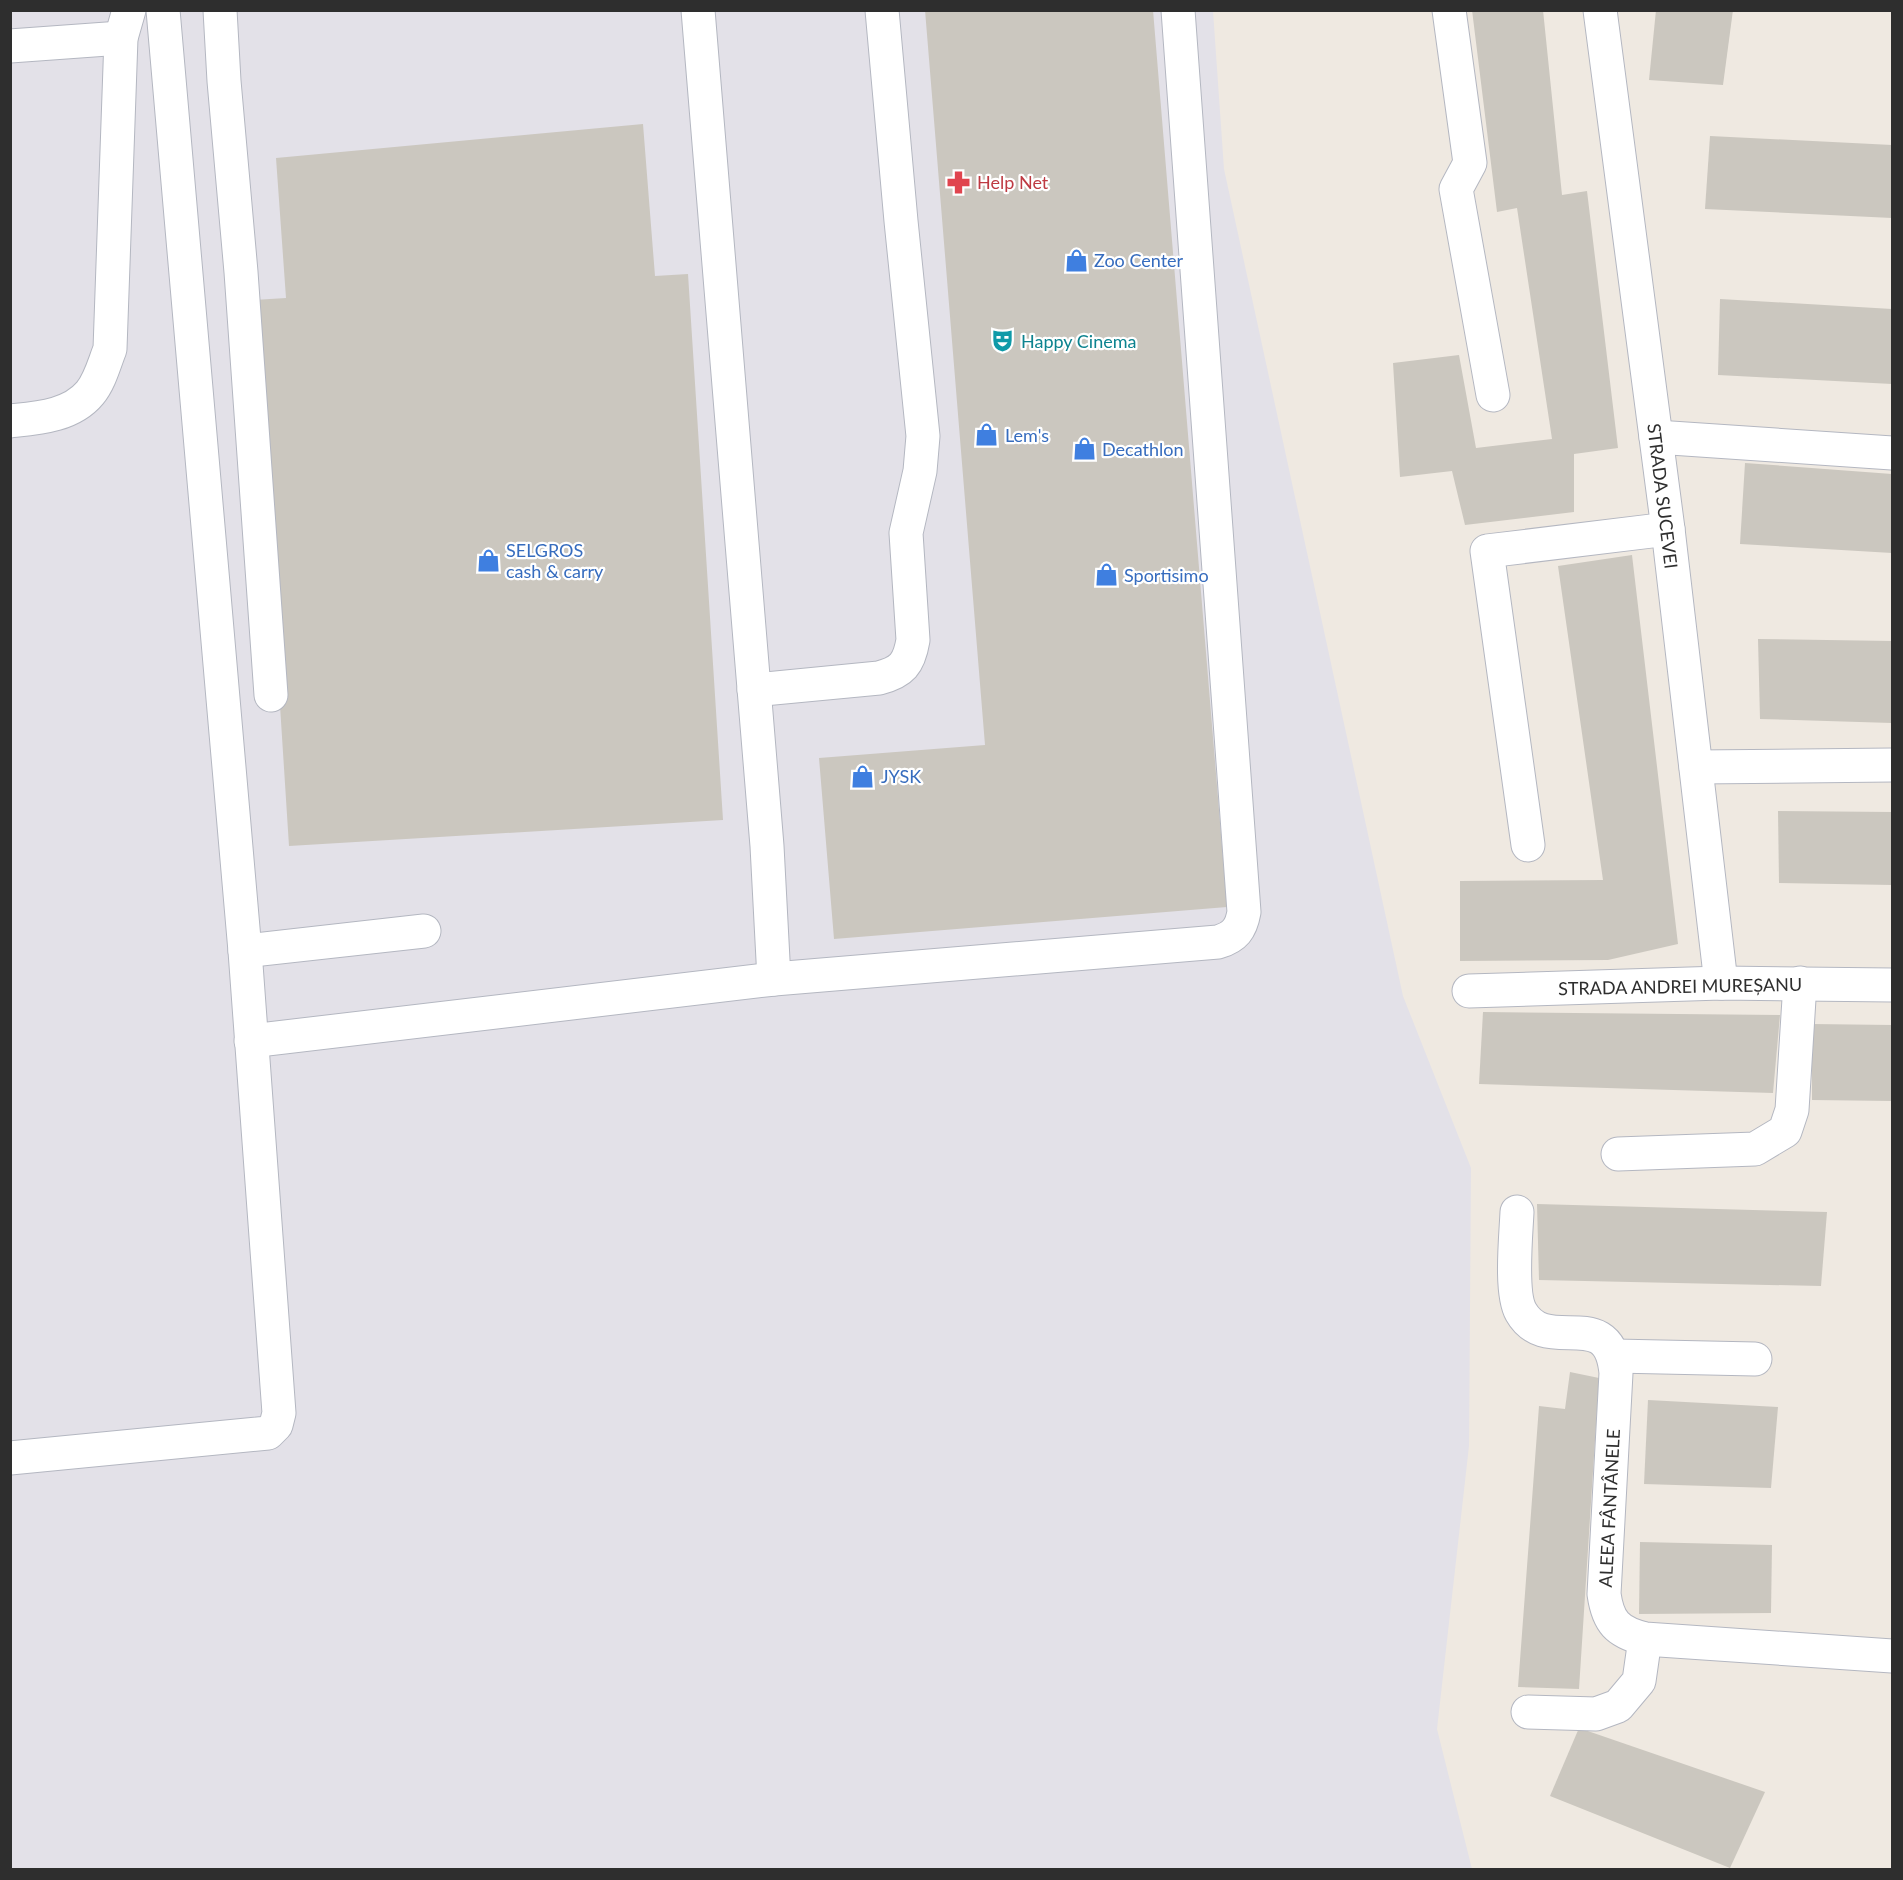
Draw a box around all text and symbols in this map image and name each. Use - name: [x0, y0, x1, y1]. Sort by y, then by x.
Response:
- pharmacy icon: Help Net: [946, 169, 972, 195]
- place label: Help Net: [977, 171, 1049, 193]
- shop icon: Zoo Center: [1063, 247, 1089, 273]
- place label: Zoo Center: [1094, 249, 1184, 271]
- theatre icon: Happy Cinema: [990, 328, 1016, 354]
- place label: Happy Cinema: [1021, 330, 1136, 352]
- shop icon: Lem's: [974, 422, 1000, 448]
- street label: STRADA SUCEVEI: [1643, 422, 1683, 570]
- place label: Lem's: [1005, 424, 1049, 446]
- shop icon: Decathlon: [1071, 436, 1097, 462]
- place label: Decathlon: [1102, 438, 1184, 460]
- place label: SELGROS cash & carry: [506, 539, 604, 582]
- shop icon: SELGROS cash & carry: [475, 547, 501, 573]
- shop icon: Sportisimo: [1093, 562, 1119, 588]
- place label: Sportisimo: [1124, 564, 1209, 586]
- shop icon: JYSK: [850, 763, 876, 789]
- place label: JYSK: [881, 765, 921, 787]
- street label: STRADA ANDREI MUREȘANU: [1558, 973, 1802, 999]
- street label: ALEEA FÂNTÂNELE: [1594, 1428, 1624, 1588]

